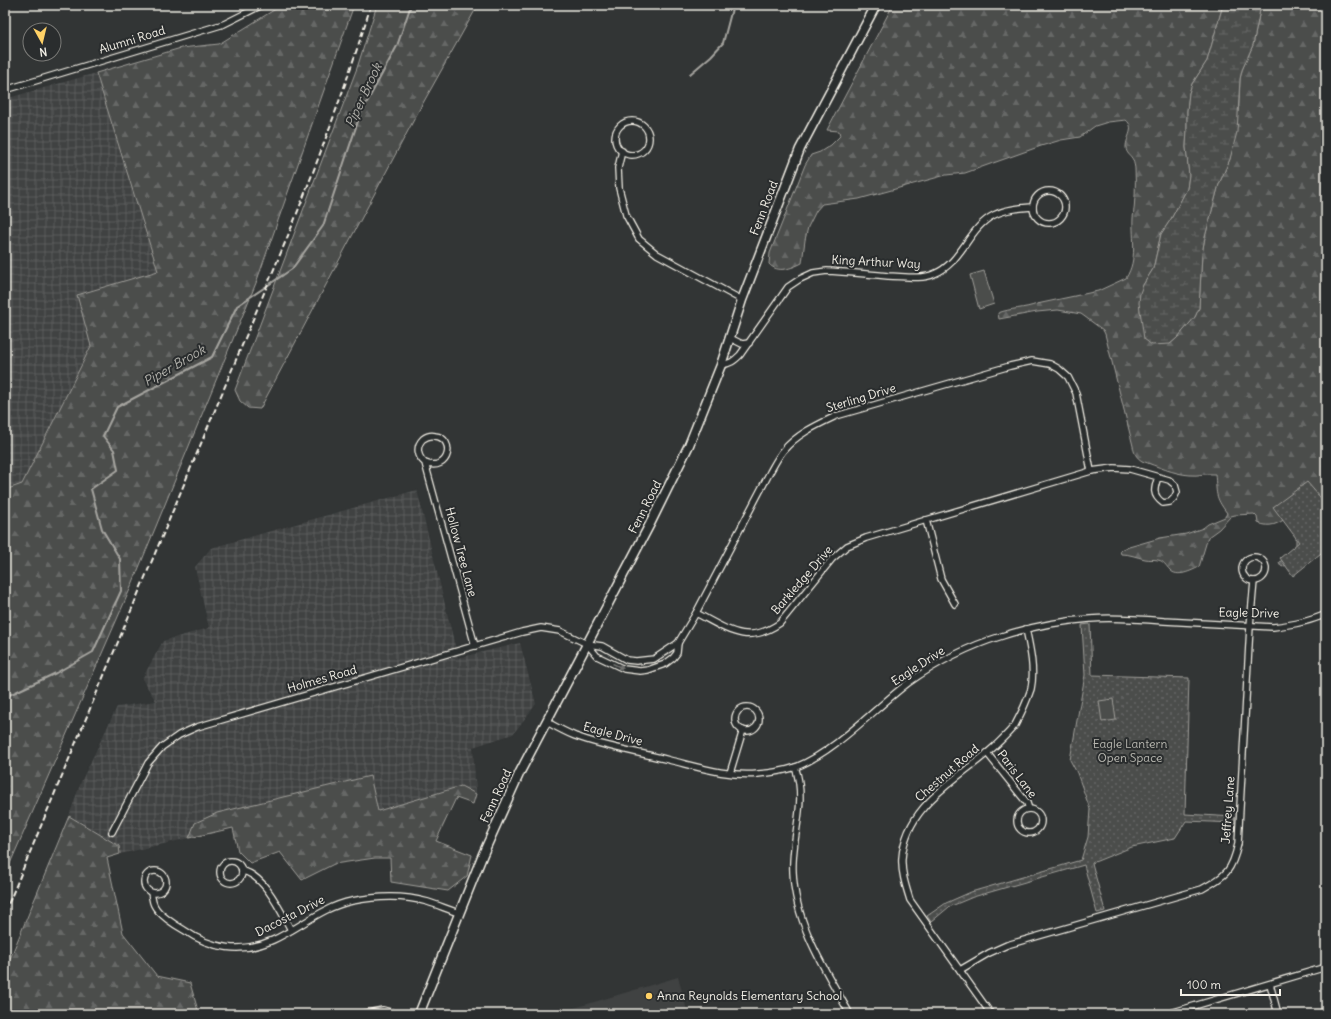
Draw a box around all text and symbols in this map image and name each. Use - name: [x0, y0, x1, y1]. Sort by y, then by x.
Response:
- north arrow: [22, 22, 62, 62]
- street label: Alumni Road: [97, 22, 167, 57]
- text: N: [39, 44, 48, 59]
- water label: Piper Brook: [341, 59, 386, 130]
- street label: Fenn Road: [746, 178, 781, 237]
- street label: King Arthur Way: [831, 252, 921, 271]
- water label: Piper Brook: [140, 340, 209, 390]
- street label: Sterling Drive: [824, 380, 897, 415]
- street label: Fenn Road: [625, 478, 664, 536]
- street label: Hollow Tree Lane: [442, 505, 481, 598]
- street label: Barkledge Drive: [768, 542, 836, 617]
- street label: Eagle Drive: [1218, 604, 1280, 621]
- street label: Eagle Drive: [888, 643, 947, 688]
- street label: Holmes Road: [285, 661, 358, 696]
- one-way arrow: [612, 663, 623, 669]
- street label: Eagle Drive: [582, 718, 644, 749]
- park label: Eagle Lantern Open Space: [1093, 736, 1167, 765]
- street label: Chestnut Road: [912, 741, 982, 804]
- street label: Paris Lane: [994, 747, 1040, 801]
- street label: Fenn Road: [477, 767, 514, 825]
- street label: Jeffrey Lane: [1218, 776, 1237, 844]
- street label: Dacosta Drive: [253, 892, 327, 939]
- scale bar: [1181, 971, 1280, 997]
- text: 100 m: [1187, 977, 1221, 992]
- place label: Anna Reynolds Elementary School: [657, 988, 842, 1003]
- marker: Anna Reynolds Elementary School: [644, 991, 654, 1001]

